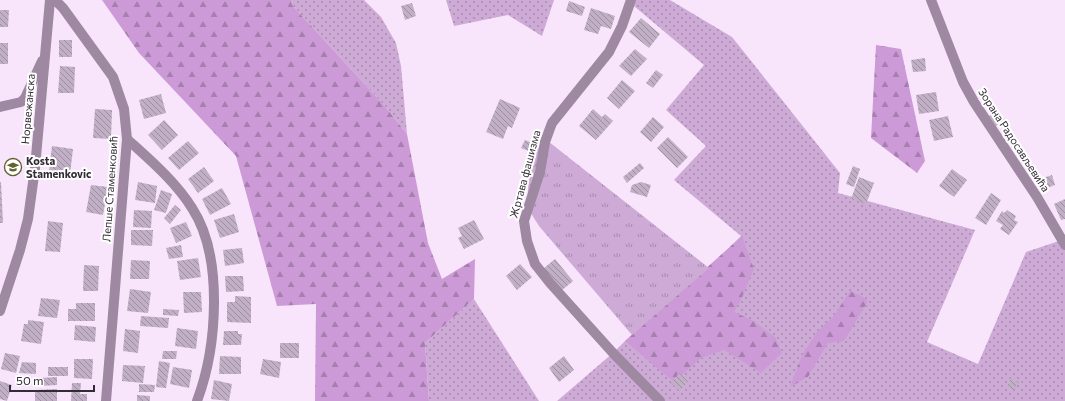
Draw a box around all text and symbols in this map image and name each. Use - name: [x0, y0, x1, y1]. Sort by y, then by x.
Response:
- street label: Норвежанска: [18, 73, 37, 145]
- street label: Зорана Радосављевића: [976, 85, 1053, 194]
- street label: Жртава фашизма: [506, 128, 543, 219]
- street label: Лепше Стаменковић: [99, 136, 120, 242]
- place label: Kosta Stamenkovic: [26, 154, 91, 180]
- school or university icon: Kosta Stamenkovic: [3, 157, 23, 177]
- scale bar: [10, 367, 94, 393]
- text: 50 m: [16, 373, 44, 387]

